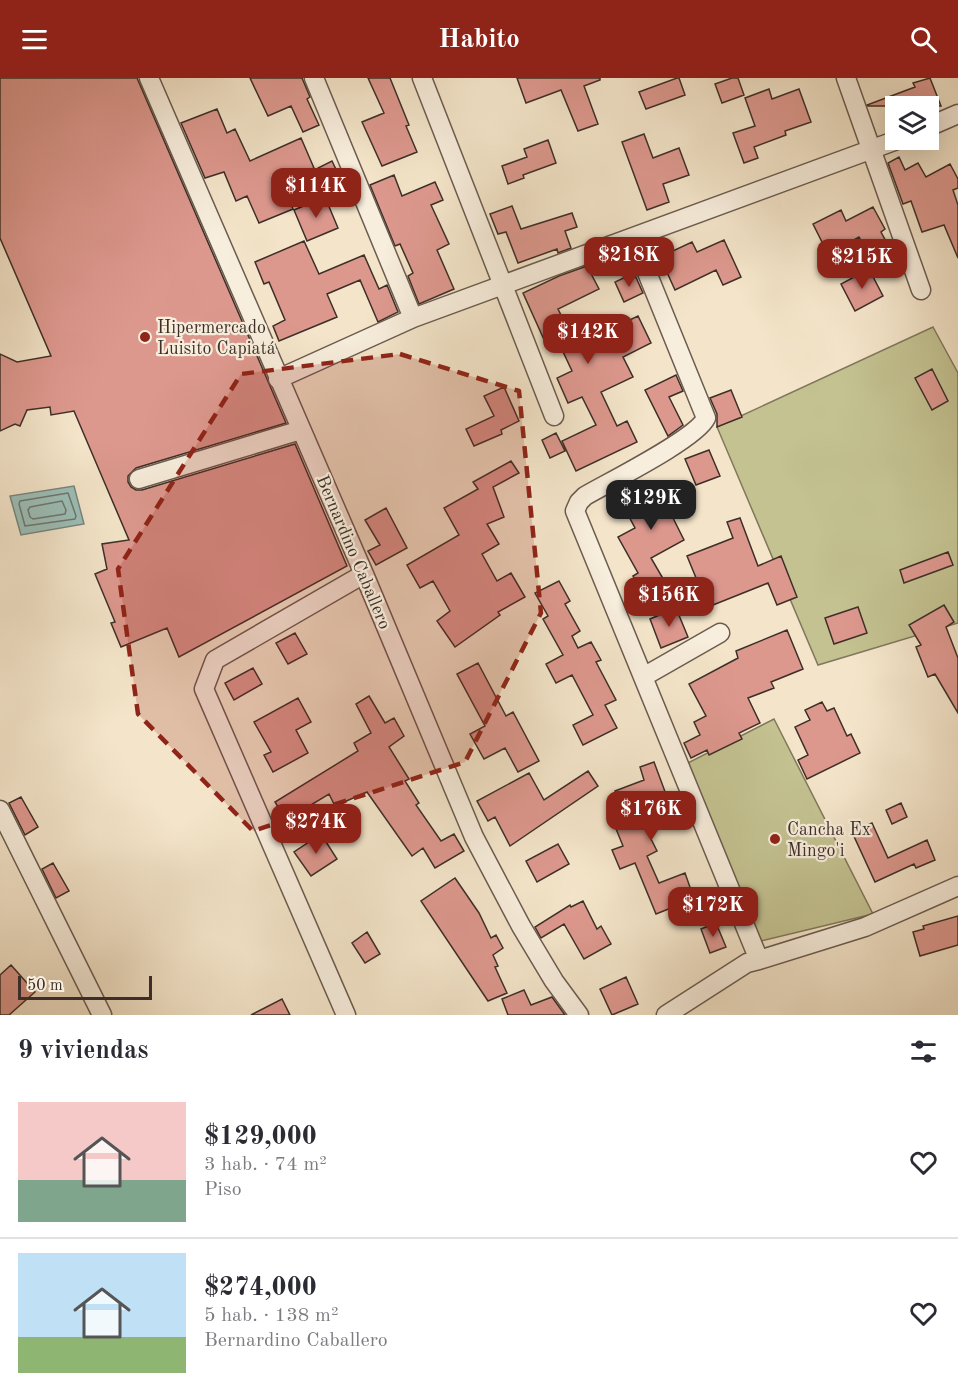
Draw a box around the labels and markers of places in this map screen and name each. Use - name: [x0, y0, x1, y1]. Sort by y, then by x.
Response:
- pin: $114K: [274, 168, 358, 219]
- pin: $218K: [587, 237, 671, 288]
- pin: $215K: [820, 239, 904, 290]
- pin: $142K: [546, 314, 630, 365]
- place label: Hipermercado Luisito Capiatá: [157, 319, 276, 358]
- marker: Hipermercado Luisito Capiatá: [138, 330, 152, 344]
- pin: $129K: [609, 480, 693, 531]
- pin: $156K: [627, 577, 711, 628]
- pin: $176K: [609, 791, 693, 842]
- pin: $274K: [274, 804, 358, 855]
- place label: Cancha Ex Mingo'i: [787, 821, 871, 860]
- marker: Cancha Ex Mingo'i: [768, 832, 782, 846]
- pin: $172K: [671, 887, 755, 938]

